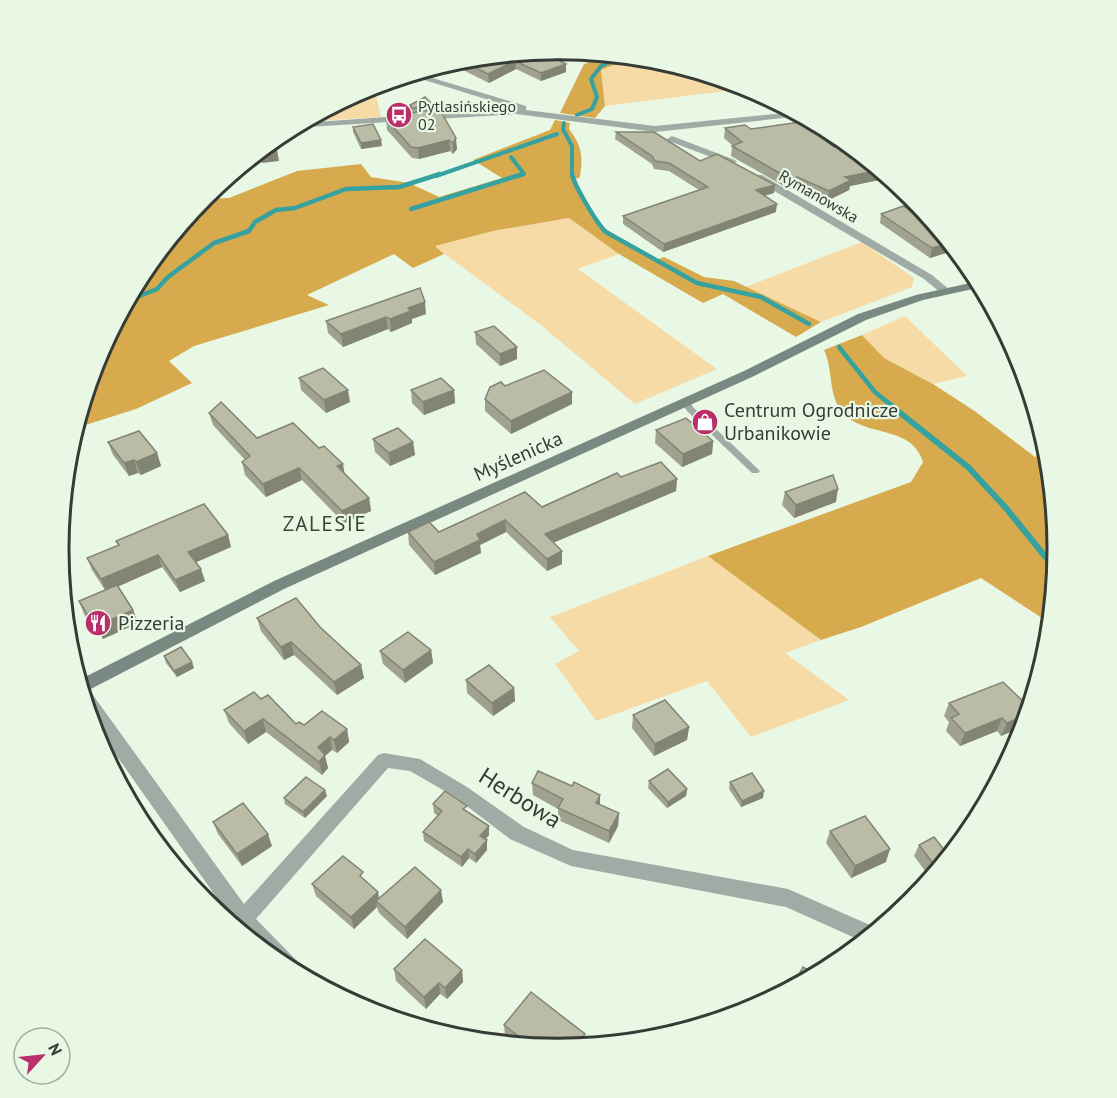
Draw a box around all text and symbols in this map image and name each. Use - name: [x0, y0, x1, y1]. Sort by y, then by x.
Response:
- place label: Pytlasińskiego 02: [418, 96, 516, 134]
- bus stop icon: Pytlasińskiego 02: [384, 100, 414, 130]
- street label: Rymanowska: [776, 165, 862, 227]
- place label: Centrum Ogrodnicze Urbanikowie: [724, 397, 898, 446]
- shop icon: Centrum Ogrodnicze Urbanikowie: [690, 407, 720, 437]
- street label: Myślenicka: [470, 425, 566, 487]
- district label: ZALESIE: [283, 510, 367, 537]
- restaurant icon: Pizzeria: [83, 608, 113, 638]
- place label: Pizzeria: [118, 610, 184, 636]
- street label: Herbowa: [473, 760, 567, 835]
- north arrow: [12, 1026, 72, 1086]
- text: N: [44, 1040, 67, 1058]

